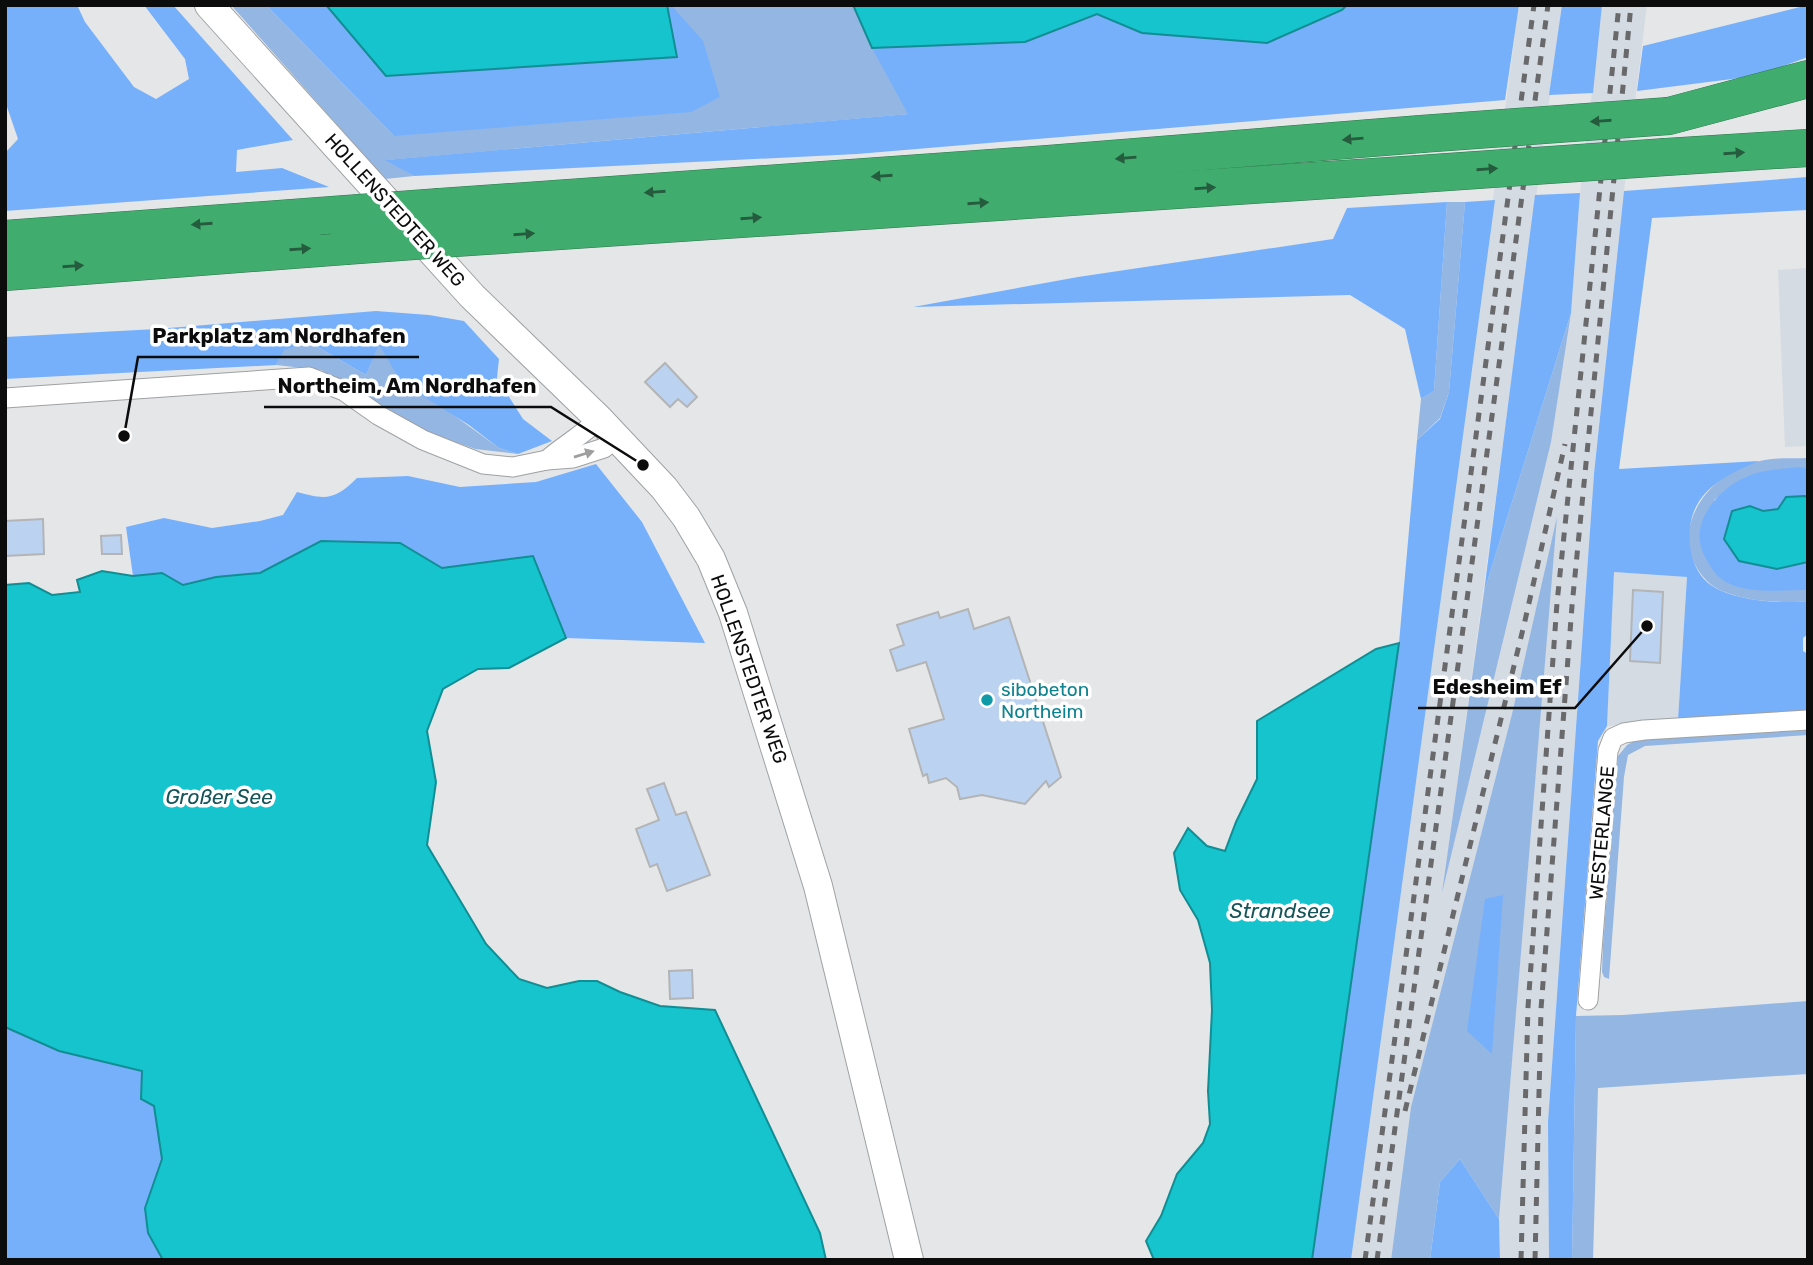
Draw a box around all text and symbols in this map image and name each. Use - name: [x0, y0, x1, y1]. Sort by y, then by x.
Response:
- one-way arrow: [1590, 116, 1612, 127]
- street label: HOLLENSTEDTER WEG: [320, 129, 470, 291]
- one-way arrow: [1342, 134, 1364, 145]
- one-way arrow: [1723, 147, 1745, 158]
- one-way arrow: [1115, 153, 1137, 164]
- one-way arrow: [1476, 163, 1498, 174]
- one-way arrow: [871, 171, 893, 182]
- one-way arrow: [1194, 182, 1216, 193]
- one-way arrow: [644, 187, 666, 198]
- one-way arrow: [967, 197, 989, 208]
- one-way arrow: [740, 213, 762, 224]
- one-way arrow: [190, 219, 212, 230]
- one-way arrow: [513, 228, 535, 239]
- one-way arrow: [289, 243, 311, 254]
- one-way arrow: [63, 260, 85, 271]
- callout: Parkplatz am Nordhafen: [138, 315, 419, 357]
- text: Parkplatz am Nordhafen: [152, 323, 406, 348]
- callout: Northeim, Am Nordhafen: [264, 365, 551, 407]
- text: Northeim, Am Nordhafen: [278, 373, 536, 398]
- one-way arrow: [574, 449, 595, 459]
- street label: HOLLENSTEDTER WEG: [706, 571, 792, 767]
- callout: Edesheim Ef: [1418, 666, 1575, 708]
- text: Edesheim Ef: [1432, 674, 1562, 699]
- place label: sibobeton Northeim: [1001, 678, 1089, 723]
- marker: sibobeton Northeim: [979, 692, 995, 708]
- street label: WESTERLANGE: [1585, 765, 1619, 901]
- water label: Großer See: [165, 784, 273, 809]
- water label: Strandsee: [1230, 898, 1331, 923]

